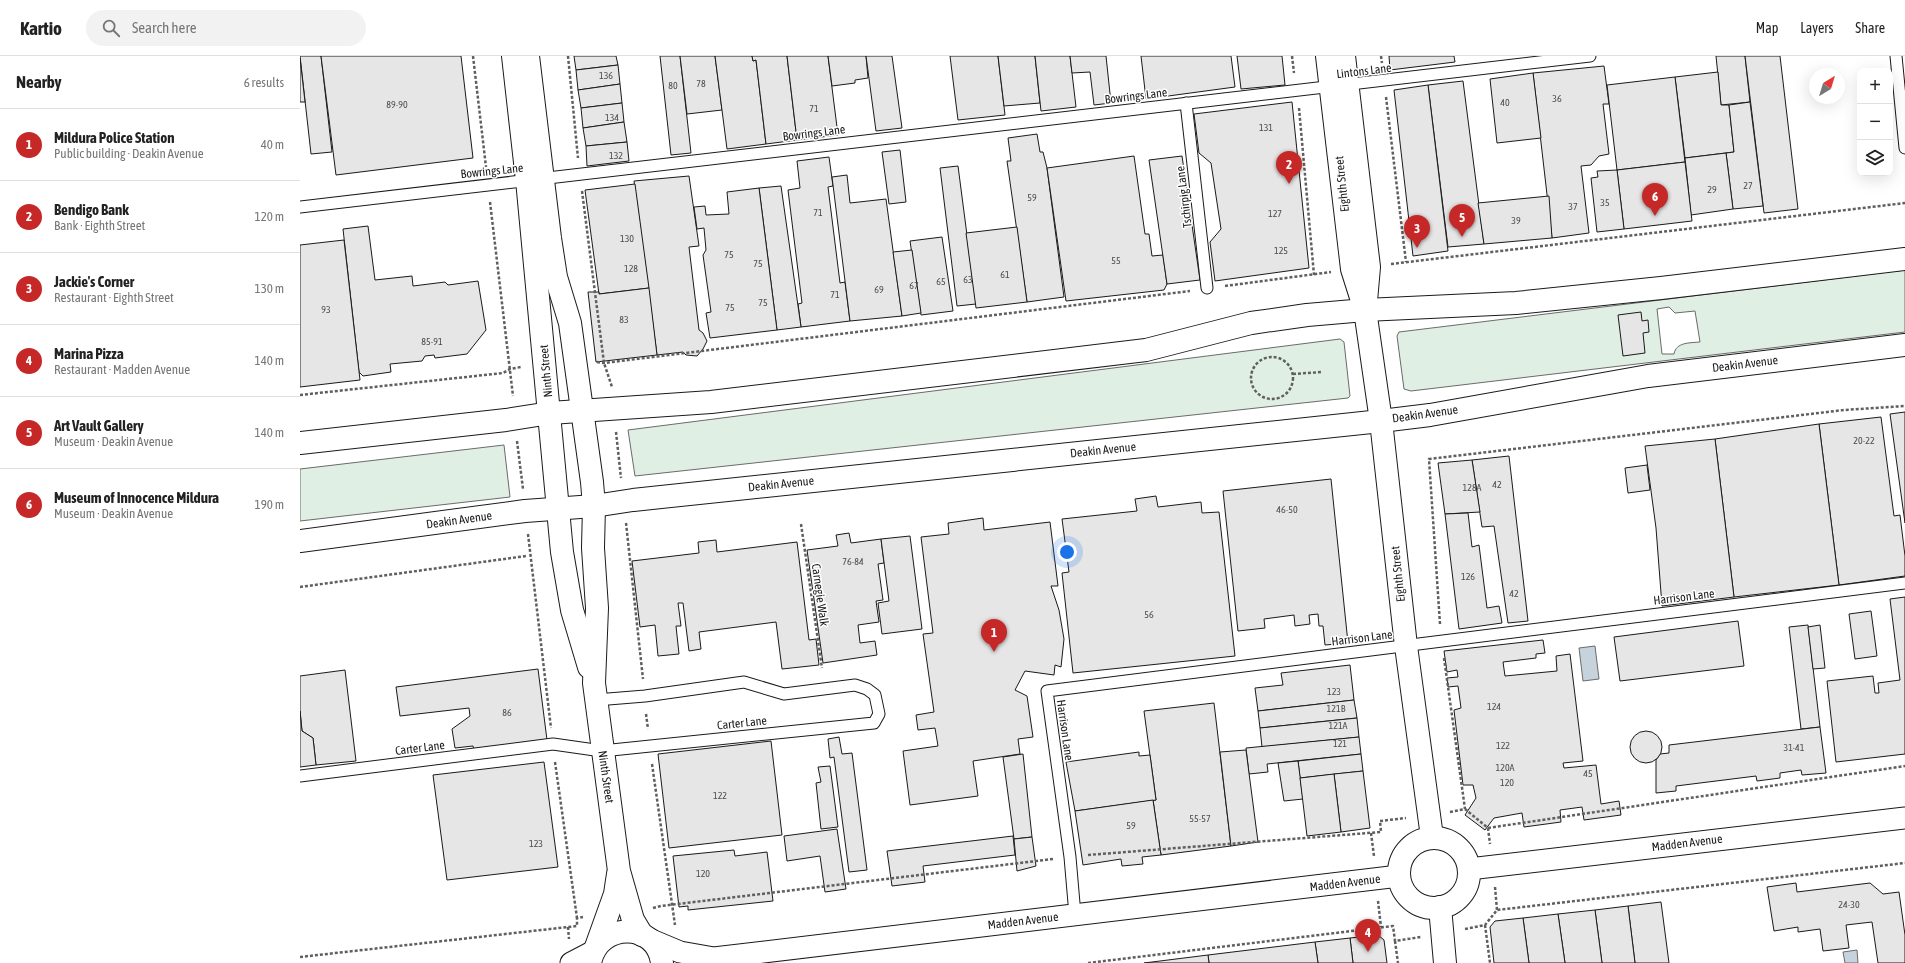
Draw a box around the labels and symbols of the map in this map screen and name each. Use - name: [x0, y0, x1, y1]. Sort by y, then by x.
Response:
- street label: Lintons Lane: [1336, 61, 1392, 81]
- north arrow: [1809, 68, 1845, 104]
- house number: 136: [599, 70, 613, 81]
- house number: 78: [696, 78, 706, 89]
- house number: 80: [668, 80, 678, 91]
- street label: Bowrings Lane: [1104, 85, 1168, 107]
- house number: 36: [1552, 93, 1562, 104]
- house number: 40: [1500, 97, 1510, 108]
- house number: 89-90: [386, 99, 408, 110]
- house number: 71: [809, 103, 819, 114]
- house number: 134: [605, 112, 619, 123]
- street label: Bowrings Lane: [782, 122, 846, 144]
- house number: 131: [1259, 122, 1273, 133]
- house number: 132: [609, 150, 623, 161]
- pin: 2: [1276, 151, 1302, 184]
- street label: Eighth Street: [1332, 155, 1352, 213]
- street label: Bowrings Lane: [460, 161, 524, 181]
- street label: Tschirpig Lane: [1173, 165, 1195, 229]
- house number: 27: [1743, 180, 1753, 191]
- pin: 6: [1642, 183, 1668, 216]
- house number: 29: [1707, 184, 1717, 195]
- house number: 59: [1027, 192, 1037, 203]
- house number: 35: [1600, 197, 1610, 208]
- house number: 37: [1568, 201, 1578, 212]
- pin: 5: [1449, 204, 1475, 237]
- house number: 71: [813, 207, 823, 218]
- house number: 127: [1268, 208, 1282, 219]
- pin: 3: [1404, 215, 1430, 248]
- house number: 39: [1511, 215, 1521, 226]
- house number: 130: [620, 233, 634, 244]
- house number: 125: [1274, 245, 1288, 256]
- house number: 75: [724, 249, 734, 260]
- house number: 55: [1111, 255, 1121, 266]
- house number: 75: [753, 258, 763, 269]
- house number: 128: [624, 263, 638, 274]
- house number: 61: [1000, 269, 1010, 280]
- house number: 63: [963, 274, 973, 285]
- house number: 65: [936, 276, 946, 287]
- house number: 67: [909, 280, 919, 291]
- house number: 69: [874, 284, 884, 295]
- house number: 71: [830, 289, 840, 300]
- house number: 75: [758, 297, 768, 308]
- house number: 75: [725, 302, 735, 313]
- house number: 93: [321, 304, 331, 315]
- house number: 83: [619, 314, 629, 325]
- house number: 85-91: [421, 336, 443, 347]
- street label: Ninth Street: [537, 344, 555, 398]
- street label: Deakin Avenue: [1711, 353, 1779, 375]
- street label: Deakin Avenue: [1391, 402, 1459, 426]
- house number: 20-22: [1853, 435, 1875, 446]
- street label: Deakin Avenue: [1069, 440, 1137, 460]
- street label: Deakin Avenue: [747, 474, 815, 494]
- house number: 42: [1492, 479, 1502, 490]
- house number: 128A: [1463, 482, 1482, 493]
- house number: 46-50: [1276, 504, 1298, 515]
- street label: Deakin Avenue: [425, 508, 493, 532]
- your location: [1057, 542, 1077, 562]
- street label: Eighth Street: [1388, 545, 1408, 603]
- house number: 76-84: [842, 556, 864, 567]
- street label: Carnegie Walk: [809, 563, 831, 628]
- house number: 126: [1461, 571, 1475, 582]
- street label: Harrison Lane: [1653, 586, 1715, 608]
- house number: 42: [1509, 588, 1519, 599]
- house number: 56: [1144, 609, 1154, 620]
- pin: 1: [981, 619, 1007, 652]
- street label: Harrison Lane: [1331, 627, 1393, 649]
- house number: 123: [1327, 686, 1341, 697]
- street label: Harrison Lane: [1054, 699, 1076, 761]
- house number: 124: [1487, 701, 1501, 712]
- house number: 121B: [1327, 703, 1346, 714]
- house number: 86: [502, 707, 512, 718]
- street label: Carter Lane: [716, 713, 768, 733]
- house number: 121A: [1329, 720, 1348, 731]
- street label: Carter Lane: [394, 738, 446, 758]
- house number: 121: [1333, 738, 1347, 749]
- house number: 122: [1496, 740, 1510, 751]
- house number: 31-41: [1784, 742, 1805, 753]
- street label: Ninth Street: [595, 750, 617, 805]
- house number: 120A: [1496, 762, 1515, 773]
- house number: 45: [1583, 768, 1593, 779]
- house number: 120: [1500, 777, 1514, 788]
- house number: 122: [713, 790, 727, 801]
- house number: 55-57: [1189, 813, 1211, 824]
- house number: 59: [1126, 820, 1136, 831]
- street label: Madden Avenue: [1651, 832, 1723, 854]
- house number: 123: [529, 838, 543, 849]
- house number: 120: [696, 868, 710, 879]
- street label: Madden Avenue: [1309, 872, 1381, 894]
- house number: 24-30: [1838, 899, 1860, 910]
- street label: Madden Avenue: [987, 910, 1059, 932]
- pin: 4: [1355, 919, 1381, 952]

